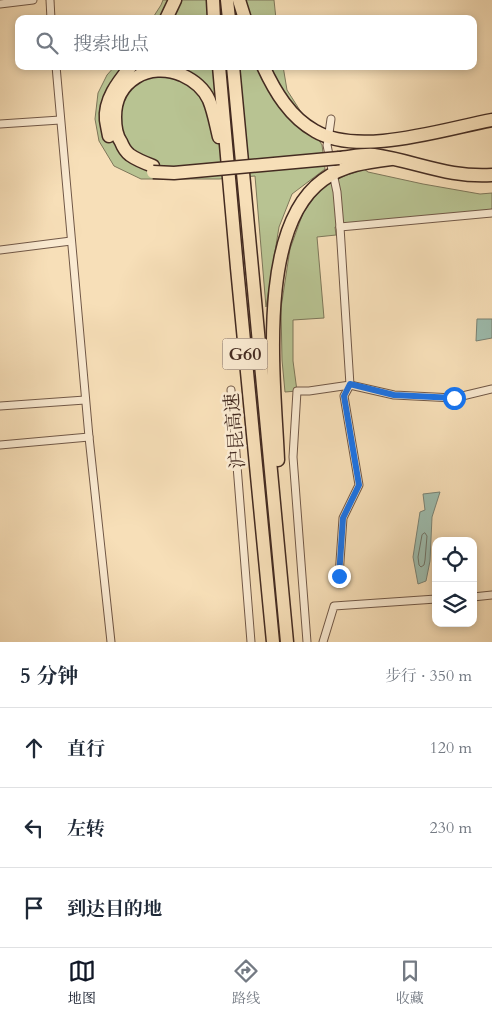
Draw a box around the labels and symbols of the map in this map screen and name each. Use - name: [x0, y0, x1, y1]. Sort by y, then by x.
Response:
- road number: G60: [222, 338, 268, 369]
- route start: [443, 387, 466, 410]
- street label: 沪昆高速: [219, 392, 251, 470]
- route end: [328, 565, 351, 588]

